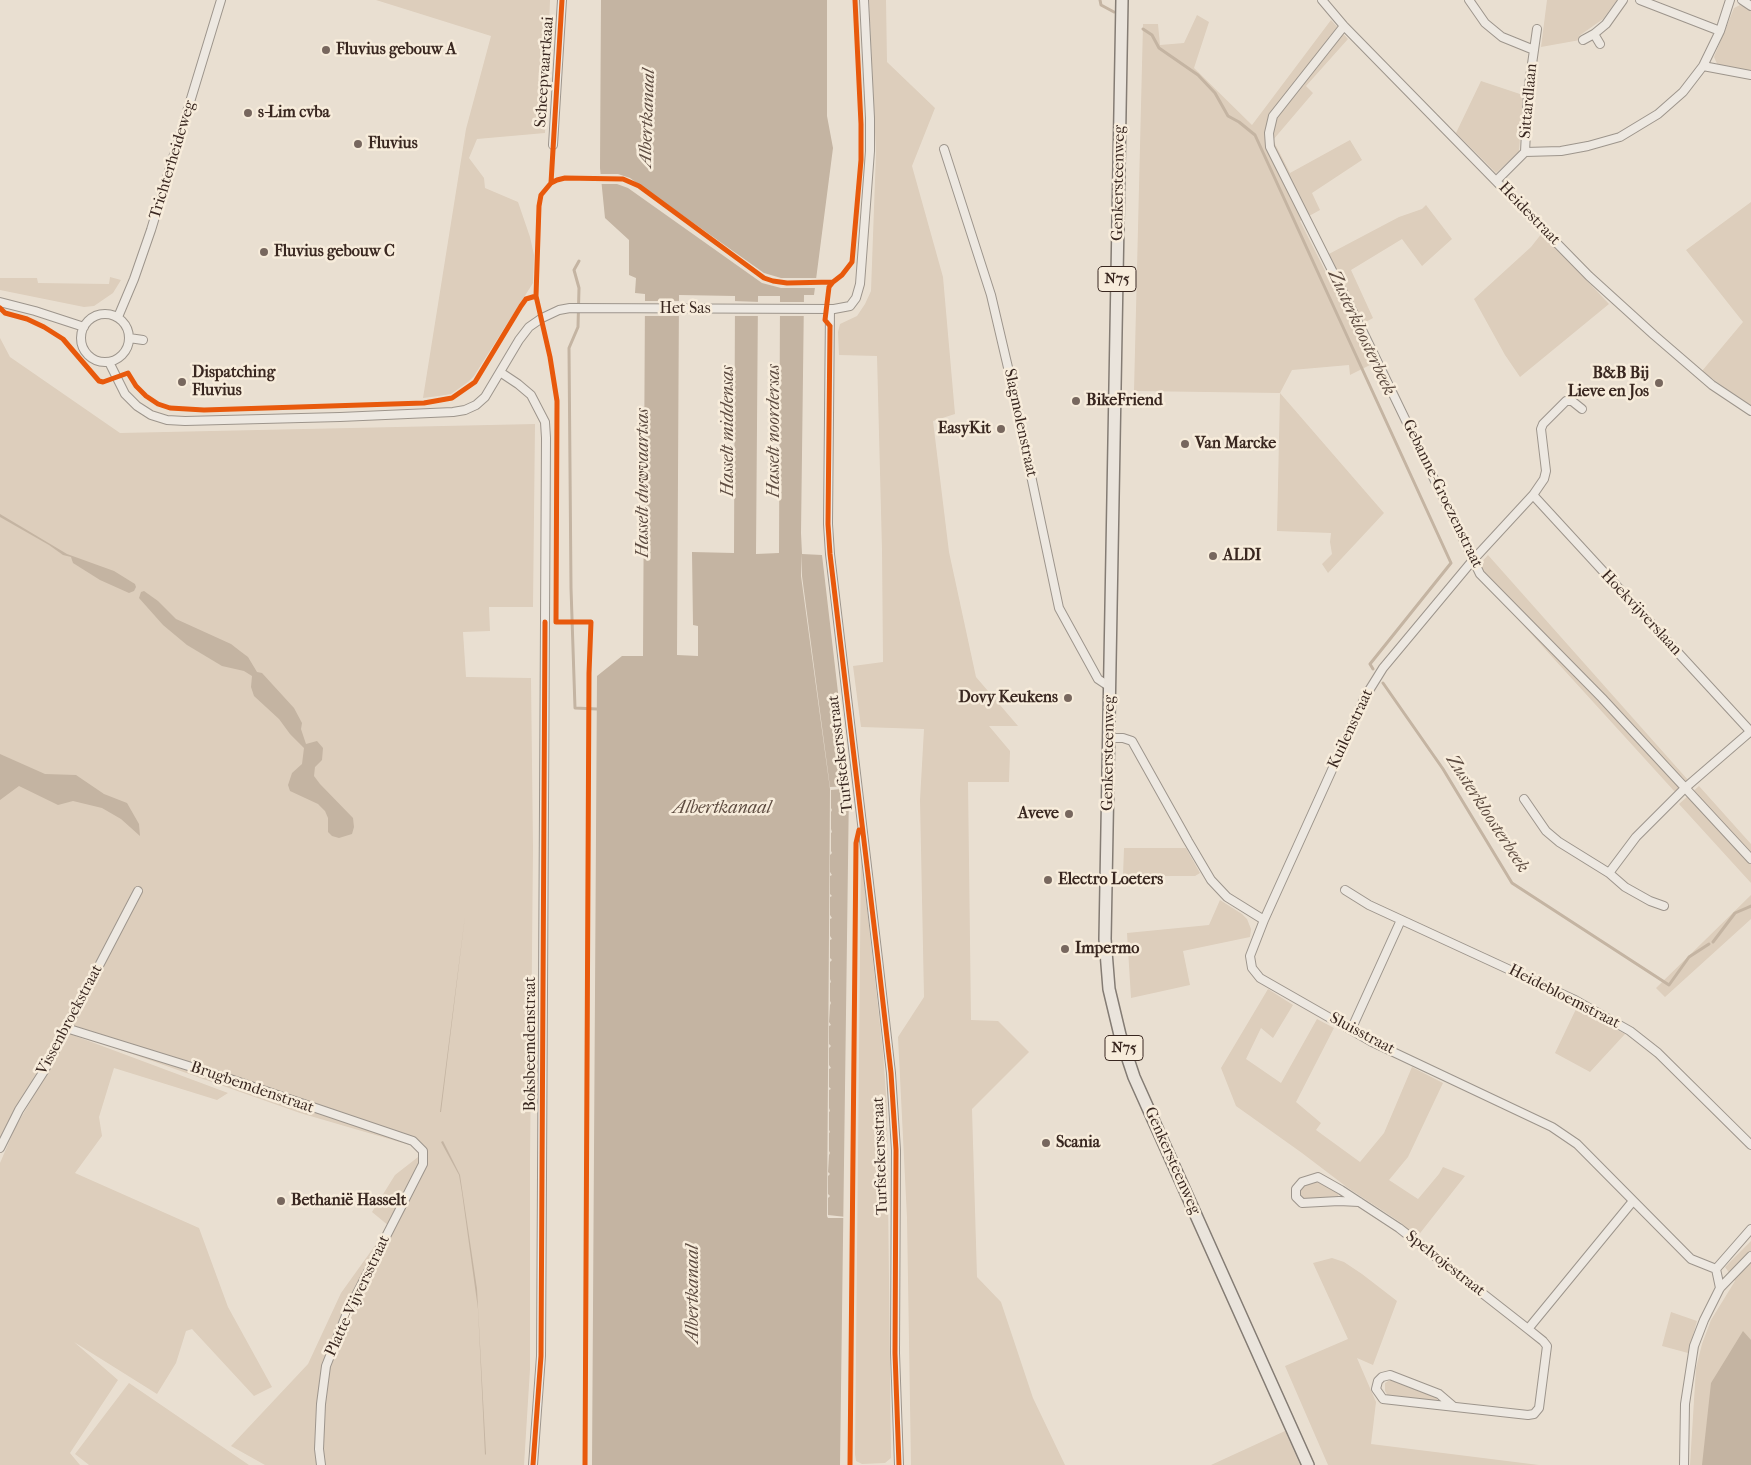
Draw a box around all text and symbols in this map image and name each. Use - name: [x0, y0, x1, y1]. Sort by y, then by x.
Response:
- street label: Scheepvaartkaai: [532, 16, 558, 128]
- place label: Fluvius gebouw A: [336, 40, 456, 60]
- marker: Fluvius gebouw A: [320, 44, 332, 56]
- street label: Sittardlaan: [1516, 63, 1542, 139]
- water label: Albertkanaal: [635, 69, 661, 167]
- street label: Trichterheideweg: [146, 98, 200, 222]
- place label: s-Lim cvba: [258, 103, 330, 123]
- marker: s-Lim cvba: [242, 107, 254, 119]
- street label: Genkersteenweg: [1108, 125, 1130, 241]
- place label: Fluvius: [368, 134, 418, 154]
- marker: Fluvius: [352, 138, 364, 150]
- street label: Heidestraat: [1494, 178, 1564, 250]
- place label: Fluvius gebouw C: [274, 242, 395, 262]
- marker: Fluvius gebouw C: [258, 246, 270, 258]
- road number: N75: [1098, 266, 1136, 292]
- water label: Zusterkloosterbeek: [1322, 267, 1400, 399]
- street label: Het Sas: [659, 299, 711, 319]
- place label: Dispatching Fluvius: [192, 363, 275, 401]
- water label: Hasselt noordersas: [764, 364, 786, 498]
- place label: B&B Bij Lieve en Jos: [1568, 364, 1649, 402]
- water label: Hasselt middensas: [718, 366, 740, 496]
- street label: Slagmolenstraat: [999, 367, 1041, 479]
- marker: Dispatching Fluvius: [176, 376, 188, 388]
- marker: B&B Bij Lieve en Jos: [1653, 377, 1665, 389]
- place label: BikeFriend: [1086, 391, 1163, 411]
- marker: BikeFriend: [1070, 395, 1082, 407]
- water label: Hasselt duwvaartsas: [633, 408, 655, 558]
- street label: Gebanne-Groezenstraat: [1398, 417, 1486, 571]
- place label: EasyKit: [938, 419, 991, 439]
- marker: EasyKit: [995, 423, 1007, 435]
- place label: Van Marcke: [1195, 434, 1276, 454]
- marker: Van Marcke: [1179, 438, 1191, 450]
- place label: ALDI: [1223, 546, 1261, 566]
- marker: ALDI: [1207, 550, 1219, 562]
- street label: Hoekvijverslaan: [1596, 566, 1686, 660]
- street label: Kuilenstraat: [1324, 686, 1378, 772]
- place label: Dovy Keukens: [959, 688, 1058, 708]
- marker: Dovy Keukens: [1062, 692, 1074, 704]
- street label: Turfstekersstraat: [824, 694, 858, 814]
- street label: Genkersteenweg: [1098, 695, 1120, 811]
- water label: Zusterkloosterbeek: [1441, 751, 1533, 877]
- water label: Albertkanaal: [673, 798, 771, 820]
- place label: Aveve: [1018, 804, 1059, 824]
- marker: Aveve: [1063, 808, 1075, 820]
- place label: Electro Loeters: [1058, 870, 1163, 890]
- marker: Electro Loeters: [1042, 874, 1054, 886]
- place label: Impermo: [1075, 939, 1139, 959]
- marker: Impermo: [1059, 943, 1071, 955]
- street label: Heidebloemstraat: [1505, 961, 1623, 1033]
- street label: Vissenbroekstraat: [33, 962, 107, 1078]
- street label: Boksbeemdenstraat: [521, 977, 541, 1111]
- street label: Sluisstraat: [1326, 1009, 1398, 1059]
- road number: N75: [1105, 1036, 1143, 1060]
- street label: Brugbemdenstraat: [188, 1058, 316, 1118]
- street label: Turfstekersstraat: [869, 1096, 893, 1216]
- street label: Genkersteenweg: [1140, 1104, 1204, 1218]
- place label: Scania: [1056, 1133, 1100, 1153]
- marker: Scania: [1040, 1137, 1052, 1149]
- place label: Bethanië Hasselt: [291, 1191, 406, 1211]
- marker: Bethanië Hasselt: [275, 1195, 287, 1207]
- street label: Spelvojestraat: [1401, 1227, 1489, 1301]
- street label: Platte-Vijversstraat: [322, 1232, 394, 1360]
- water label: Albertkanaal: [683, 1245, 705, 1343]

